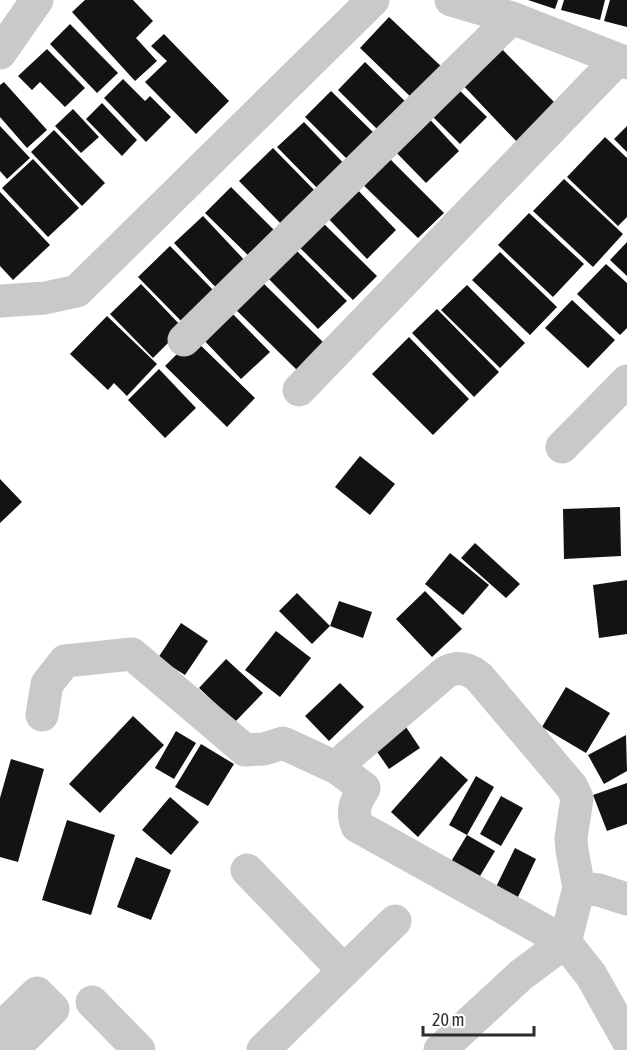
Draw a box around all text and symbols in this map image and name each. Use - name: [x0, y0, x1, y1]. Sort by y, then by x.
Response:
- scale bar: [423, 999, 534, 1037]
- text: 20 m: [432, 1009, 464, 1030]

